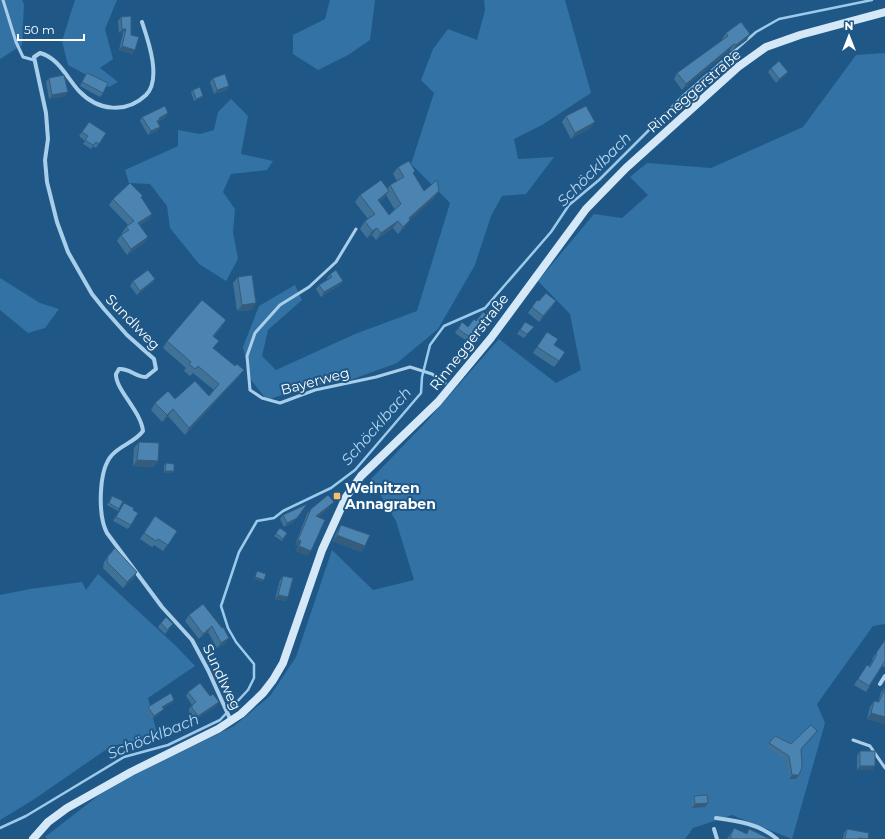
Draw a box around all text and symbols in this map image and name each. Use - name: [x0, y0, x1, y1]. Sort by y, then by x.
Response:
- scale bar: [18, 16, 84, 42]
- north arrow: [829, 16, 869, 56]
- text: N: [845, 19, 853, 33]
- text: 50 m: [24, 22, 55, 37]
- street label: Rinneggerstraße: [644, 45, 744, 137]
- water label: Schöcklbach: [553, 128, 635, 210]
- street label: Sundlweg: [102, 290, 164, 354]
- street label: Rinneggerstraße: [426, 290, 512, 394]
- street label: Bayerweg: [279, 363, 351, 399]
- water label: Schöcklbach: [337, 383, 415, 469]
- place label: Weinitzen Annagraben: [344, 479, 436, 513]
- marker: Weinitzen Annagraben: [332, 491, 342, 501]
- street label: Sundlweg: [199, 641, 245, 713]
- water label: Schöcklbach: [104, 709, 202, 763]

